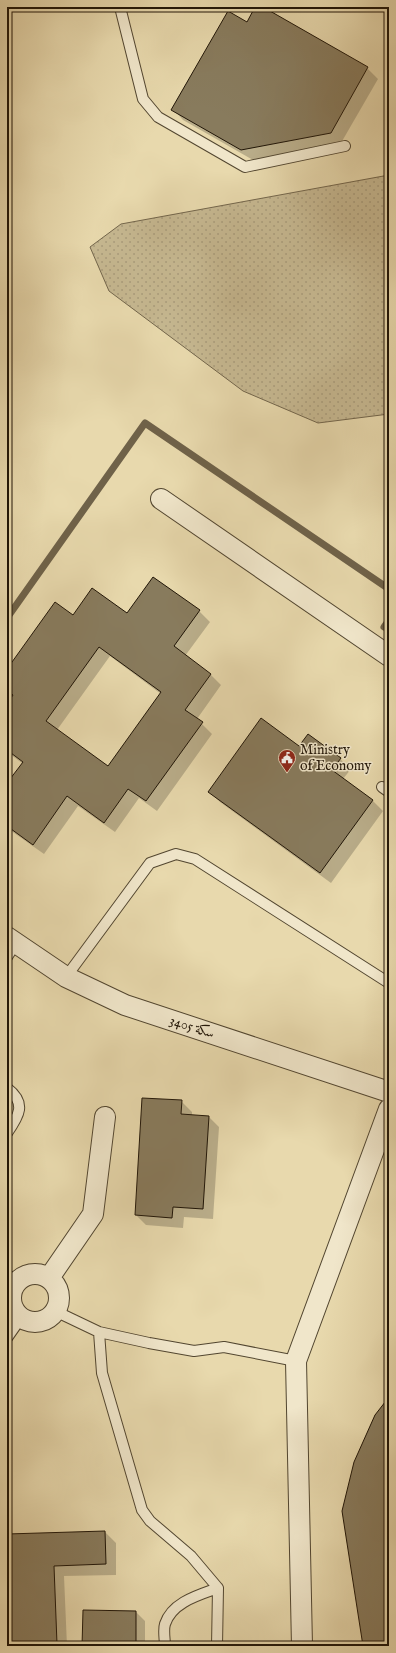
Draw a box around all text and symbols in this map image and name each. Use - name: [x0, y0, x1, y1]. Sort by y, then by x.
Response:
- place label: Ministry of Economy: [300, 741, 372, 775]
- public building icon: Ministry of Economy: [277, 748, 297, 773]
- street label: سكة 3405: [167, 1011, 217, 1043]

